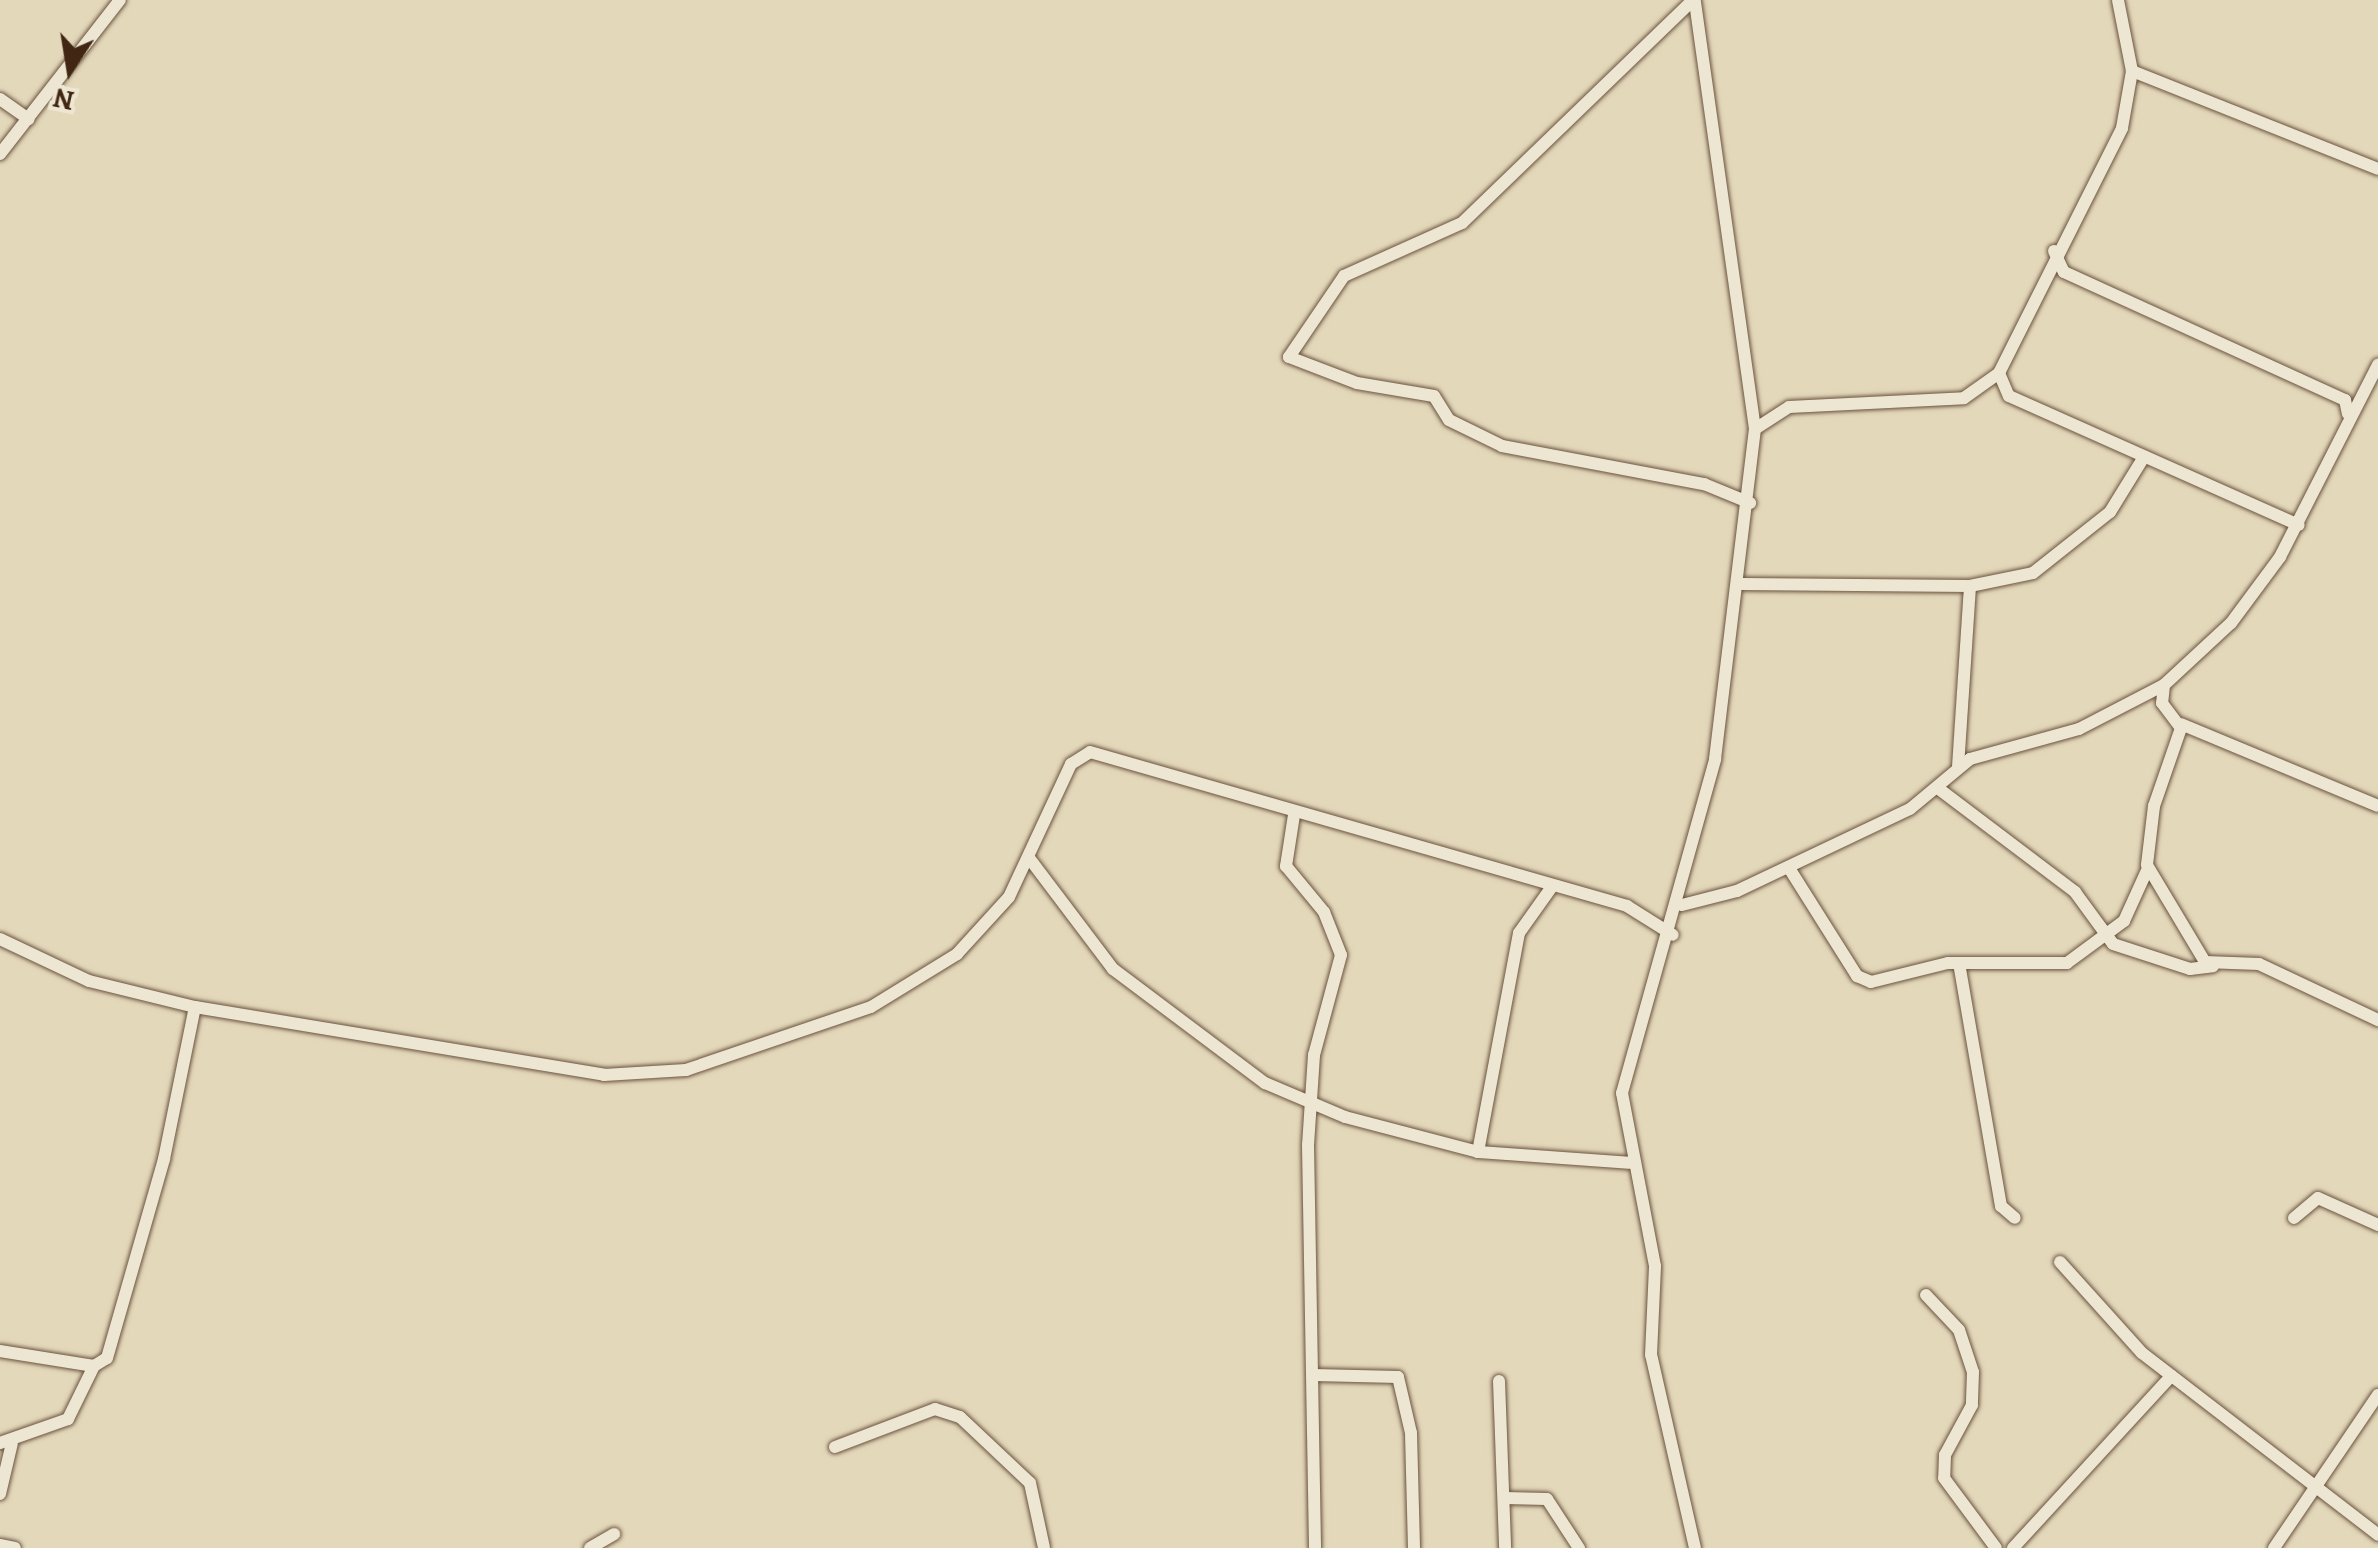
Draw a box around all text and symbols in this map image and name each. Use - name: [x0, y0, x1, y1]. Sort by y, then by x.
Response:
- north arrow: [20, 20, 120, 120]
- text: N: [50, 79, 78, 120]

